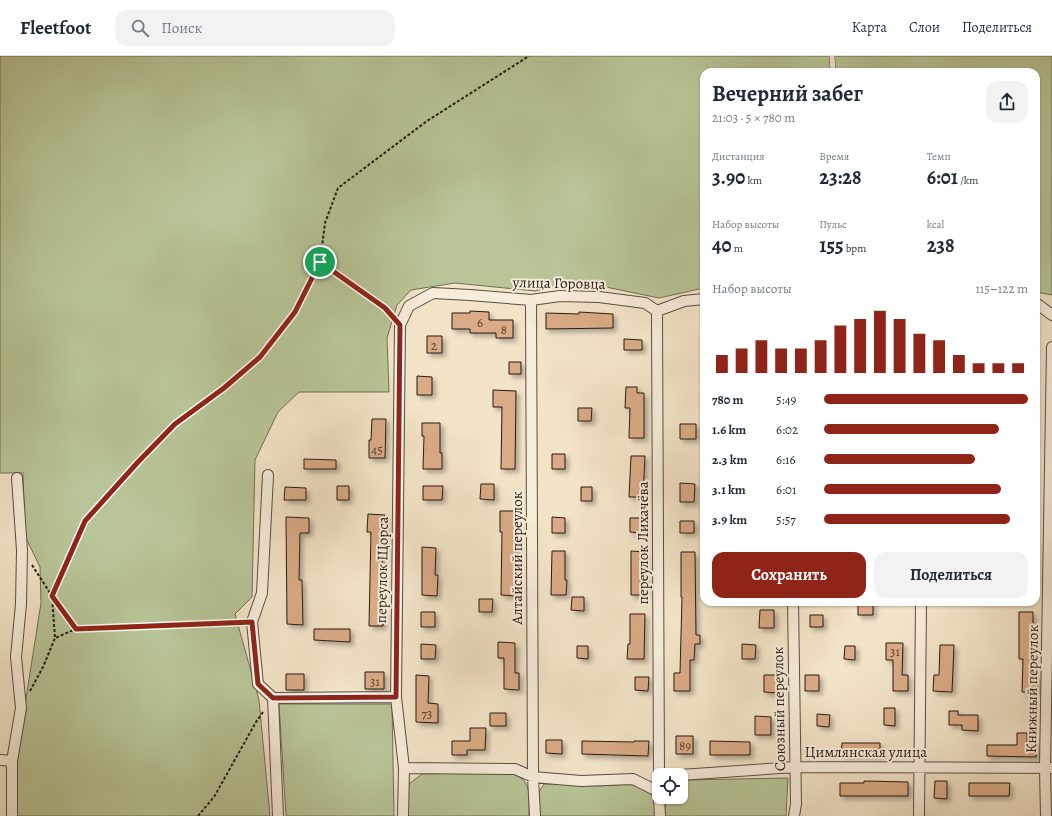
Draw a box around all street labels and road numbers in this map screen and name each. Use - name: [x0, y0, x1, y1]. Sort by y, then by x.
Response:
- street label: улица Горовца: [511, 272, 606, 294]
- street label: переулок Лихачёва: [633, 481, 653, 605]
- street label: Алтайский переулок: [507, 491, 527, 626]
- street label: переулок Щорса: [371, 516, 393, 624]
- street label: Книжный переулок: [1021, 624, 1043, 753]
- street label: Союзный переулок: [768, 646, 790, 771]
- street label: Цимлянская улица: [805, 742, 927, 762]

